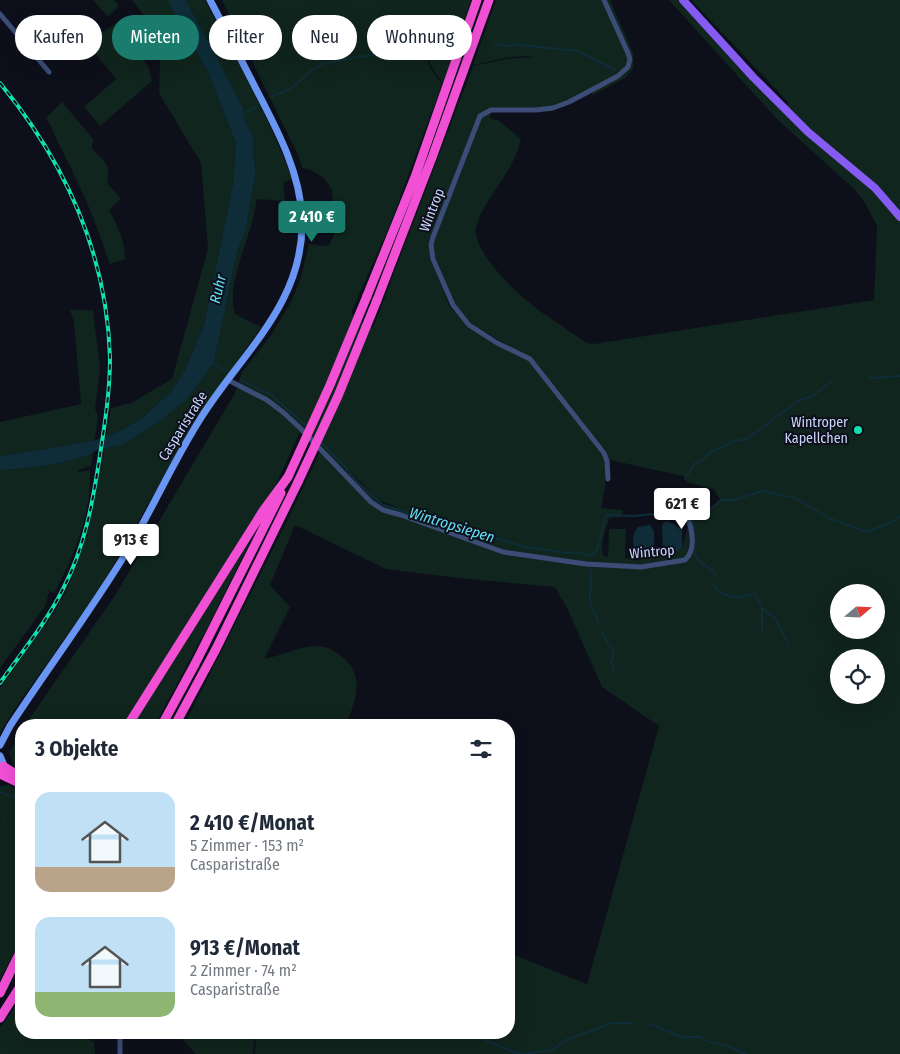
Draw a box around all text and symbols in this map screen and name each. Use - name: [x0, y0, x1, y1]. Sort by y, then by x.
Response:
- chip: Kaufen: [15, 15, 102, 60]
- chip: Mieten: [112, 15, 199, 60]
- chip: Filter: [209, 15, 282, 60]
- chip: Neu: [292, 15, 357, 60]
- chip: Wohnung: [367, 15, 472, 60]
- street label: Wintrop: [416, 186, 448, 234]
- pin: 2 410 €: [266, 200, 358, 243]
- text: 2 410 €: [289, 207, 335, 226]
- water label: Ruhr: [206, 272, 230, 305]
- street label: Casparistraße: [155, 388, 211, 464]
- place label: Wintroper Kapellchen: [784, 414, 848, 447]
- marker: Wintroper Kapellchen: [852, 424, 864, 436]
- pin: 621 €: [647, 488, 717, 530]
- text: 621 €: [665, 494, 699, 513]
- water label: Wintropsiepen: [407, 503, 497, 547]
- pin: 913 €: [96, 524, 166, 566]
- text: 913 €: [114, 530, 148, 549]
- street label: Wintrop: [629, 542, 675, 562]
- north arrow: [830, 584, 885, 639]
- map controls: [830, 584, 885, 704]
- button: locate: [830, 649, 885, 704]
- icon: filters: [467, 735, 495, 763]
- text: 3 Objekte: [35, 736, 118, 762]
- text: 2 410 €/Monat: [190, 810, 314, 836]
- icon: home: [75, 812, 135, 872]
- text: 5 Zimmer · 153 m²: [190, 836, 304, 855]
- text: Casparistraße: [190, 855, 280, 874]
- text: 913 €/Monat: [190, 935, 300, 961]
- icon: home: [75, 937, 135, 997]
- text: 2 Zimmer · 74 m²: [190, 961, 297, 980]
- text: Casparistraße: [190, 980, 280, 999]

